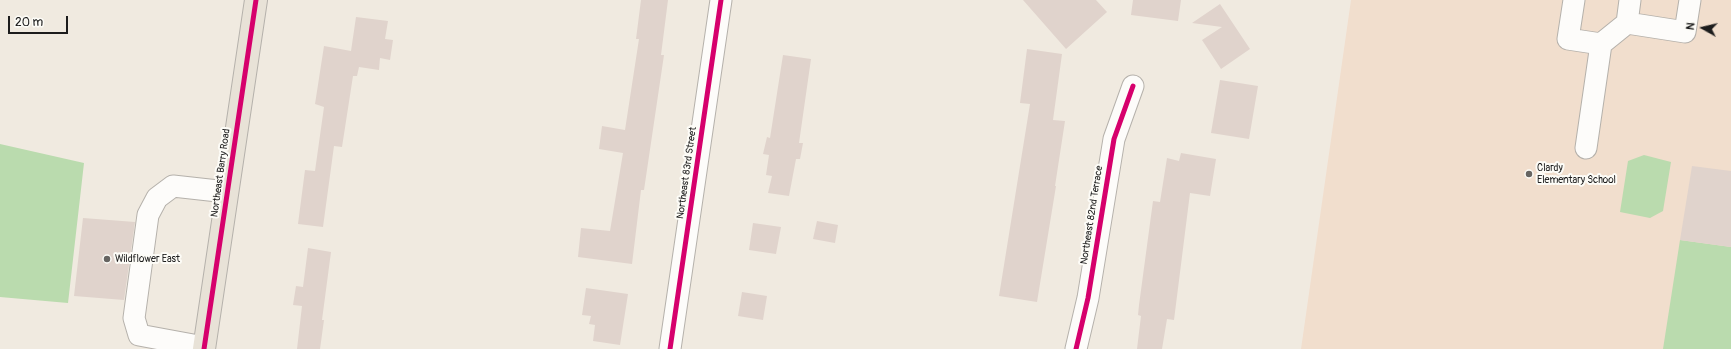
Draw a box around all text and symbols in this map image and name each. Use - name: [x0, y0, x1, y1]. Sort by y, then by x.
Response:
- scale bar: [10, 8, 70, 34]
- north arrow: [1683, 8, 1723, 48]
- text: 20 m: [15, 15, 43, 30]
- text: N: [1684, 22, 1698, 31]
- street label: Northeast 83rd Street: [675, 126, 699, 220]
- street label: Northeast Barry Road: [209, 128, 233, 218]
- place label: Clardy Elementary School: [1537, 162, 1616, 186]
- street label: Northeast 82nd Terrace: [1078, 165, 1106, 265]
- marker: Clardy Elementary School: [1524, 169, 1534, 179]
- place label: Wildflower East: [115, 253, 180, 265]
- marker: Wildflower East: [102, 254, 112, 264]

